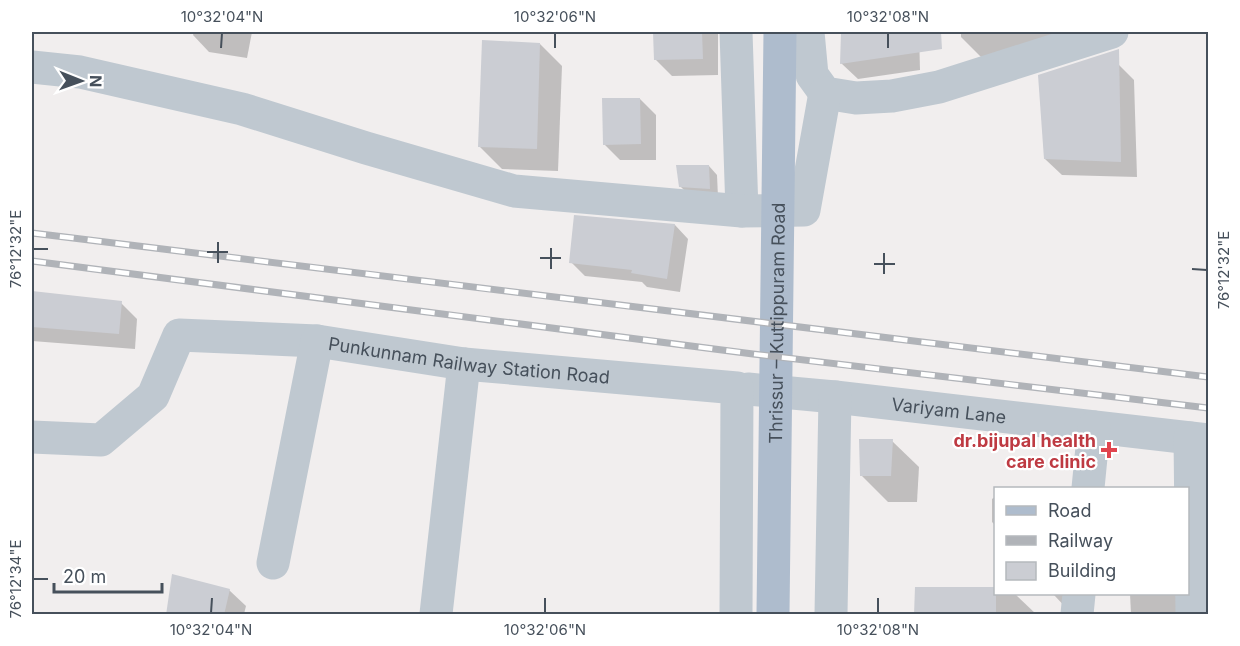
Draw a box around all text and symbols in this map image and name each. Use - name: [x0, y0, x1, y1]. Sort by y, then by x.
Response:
- text: 10°32'04"N: [181, 7, 263, 26]
- text: 10°32'06"N: [514, 7, 596, 26]
- text: 10°32'08"N: [847, 7, 929, 26]
- north arrow: [51, 51, 111, 111]
- text: N: [86, 75, 106, 88]
- street label: Thrissur – Kuttippuram Road: [765, 202, 788, 444]
- text: 76°12'32"E: [6, 210, 25, 288]
- text: 76°12'32"E: [1214, 231, 1233, 309]
- street label: Punkunnam Railway Station Road: [327, 332, 611, 387]
- street label: Variyam Lane: [890, 393, 1007, 427]
- place label: dr.bijupal health care clinic: [953, 430, 1096, 472]
- marker: dr.bijupal health care clinic: [1100, 441, 1118, 459]
- legend: [994, 487, 1189, 595]
- text: Road: [1048, 500, 1091, 521]
- text: Railway: [1048, 530, 1113, 551]
- text: 76°12'34"E: [6, 539, 25, 619]
- scale bar: [54, 556, 162, 594]
- text: Building: [1048, 560, 1116, 581]
- text: 20 m: [63, 566, 106, 587]
- text: 10°32'04"N: [170, 620, 252, 639]
- text: 10°32'06"N: [504, 620, 586, 639]
- text: 10°32'08"N: [837, 620, 919, 639]

